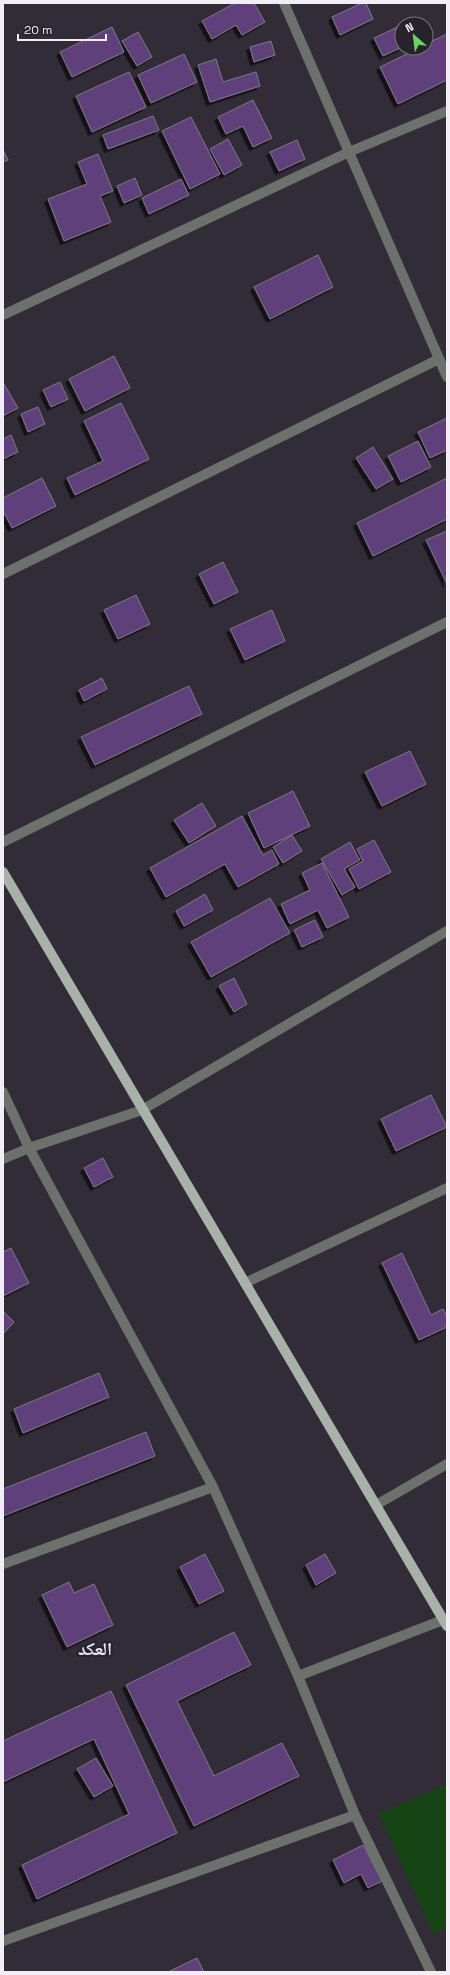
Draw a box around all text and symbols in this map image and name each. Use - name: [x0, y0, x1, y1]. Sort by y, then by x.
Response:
- scale bar: [18, 16, 106, 42]
- north arrow: [394, 16, 434, 56]
- text: N: [403, 19, 416, 35]
- text: 20 m: [24, 22, 52, 38]
- district label: العكد: [78, 1637, 112, 1660]

